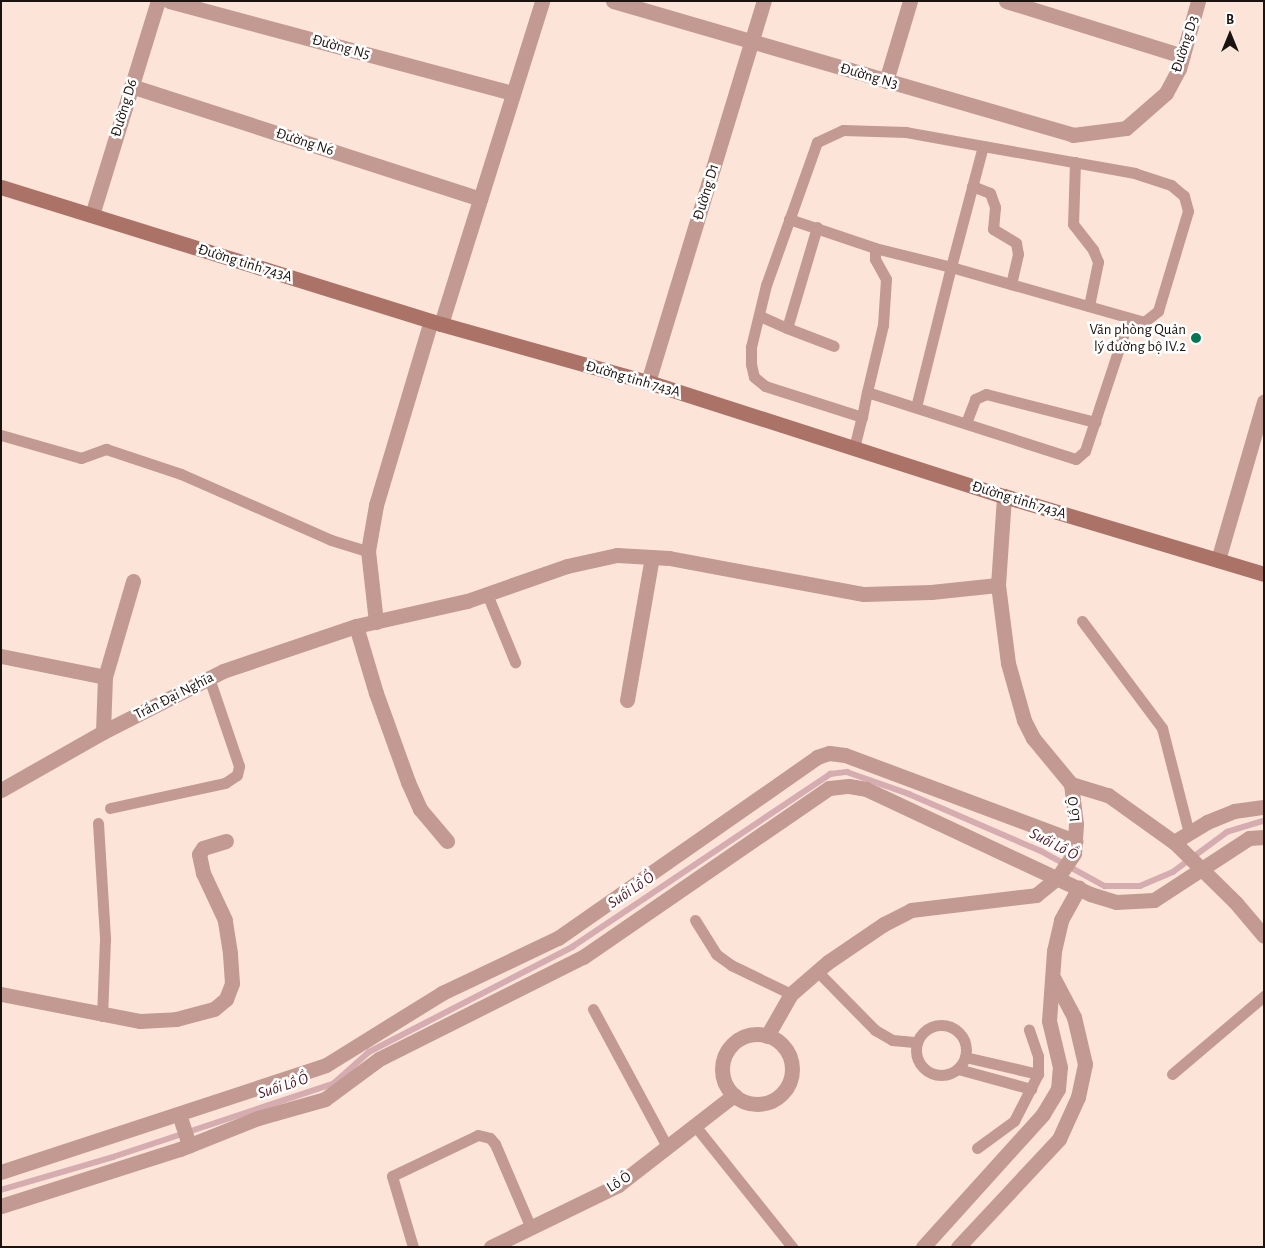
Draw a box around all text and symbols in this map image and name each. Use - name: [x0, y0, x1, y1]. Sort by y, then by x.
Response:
- north arrow: [1205, 10, 1255, 60]
- street label: Đường D3: [1167, 13, 1203, 75]
- text: B: [1226, 13, 1234, 27]
- street label: Đường N5: [310, 31, 372, 63]
- street label: Đường N3: [838, 59, 900, 93]
- street label: Đường D6: [107, 77, 141, 139]
- street label: Đường N6: [274, 124, 336, 160]
- street label: Đường D1: [689, 162, 723, 222]
- street label: Đường tỉnh 743A: [196, 240, 294, 286]
- place label: Văn phòng Quản lý đường bộ IV.2: [1089, 320, 1186, 355]
- marker: Văn phòng Quản lý đường bộ IV.2: [1190, 332, 1202, 344]
- street label: Đường tỉnh 743A: [584, 357, 682, 401]
- street label: Đường tỉnh 743A: [970, 477, 1068, 523]
- street label: Trần Đại Nghĩa: [131, 668, 217, 724]
- street label: Lồ Ô: [1064, 796, 1084, 822]
- water label: Suối Lồ Ồ: [1026, 824, 1082, 864]
- water label: Suối Lồ Ồ: [604, 867, 658, 913]
- water label: Suối Lồ Ồ: [255, 1069, 311, 1103]
- street label: Lồ Ô: [603, 1168, 635, 1196]

